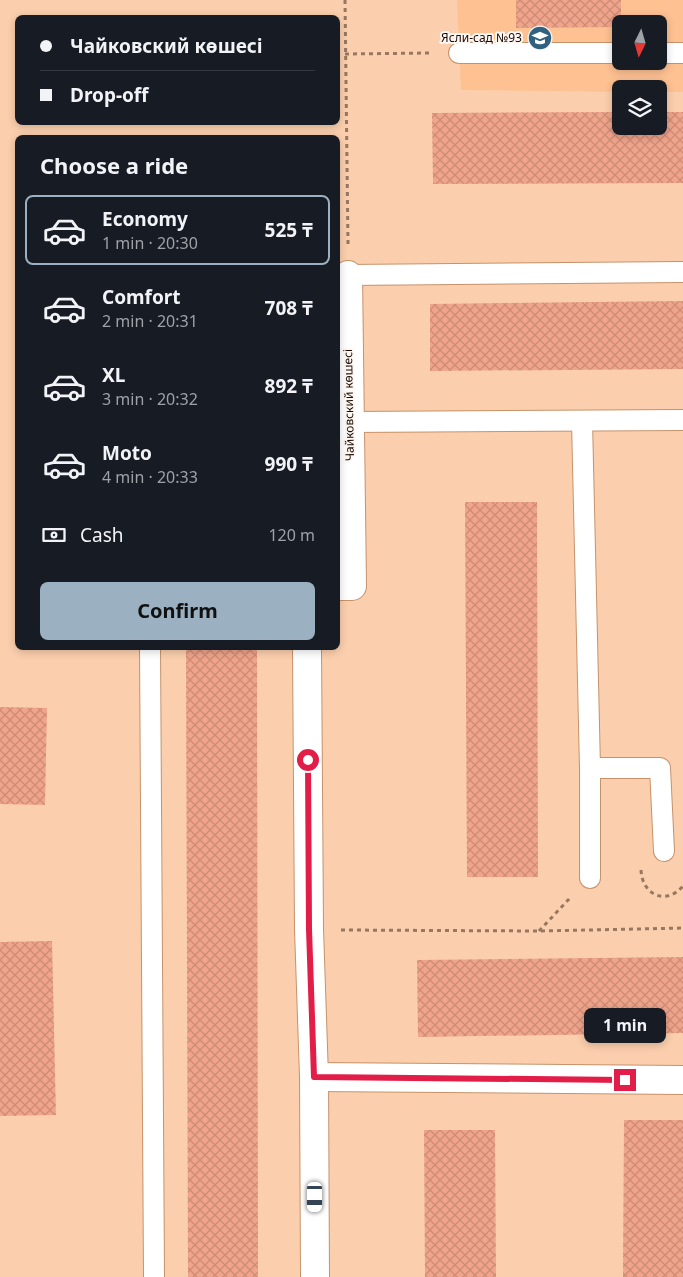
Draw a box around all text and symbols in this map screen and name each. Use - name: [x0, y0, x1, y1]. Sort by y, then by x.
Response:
- north arrow: [612, 15, 668, 70]
- map controls: [612, 15, 667, 135]
- school or university icon: Ясли-сад №93: [527, 25, 553, 51]
- place label: Ясли-сад №93: [441, 29, 522, 46]
- text: Чайковский көшесі: [70, 33, 263, 59]
- button: layers: [612, 80, 667, 135]
- text: Drop-off: [70, 82, 149, 108]
- text: Choose a ride: [40, 150, 188, 180]
- text: Economy: [102, 206, 188, 232]
- icon: car: [42, 208, 87, 253]
- text: 525 ₸: [265, 217, 313, 243]
- text: 1 min · 20:30: [102, 232, 198, 254]
- text: Comfort: [102, 284, 181, 310]
- icon: car: [42, 286, 87, 331]
- text: 708 ₸: [265, 295, 313, 321]
- text: 2 min · 20:31: [102, 310, 198, 332]
- street label: Чайковский көшесі: [339, 349, 358, 461]
- text: XL: [102, 362, 125, 388]
- icon: car: [42, 364, 87, 409]
- text: 892 ₸: [265, 373, 313, 399]
- text: 3 min · 20:32: [102, 388, 198, 410]
- text: Moto: [102, 440, 152, 466]
- icon: car: [42, 442, 87, 487]
- text: 990 ₸: [265, 451, 313, 477]
- text: 4 min · 20:33: [102, 466, 198, 488]
- icon: cash: [40, 521, 68, 549]
- text: Cash: [80, 522, 124, 548]
- text: 120 m: [268, 524, 315, 546]
- button: Confirm: [40, 582, 315, 640]
- route start: [297, 749, 319, 771]
- callout: 1 min: [584, 1008, 666, 1042]
- text: 1 min: [603, 1014, 647, 1036]
- route end: [614, 1069, 636, 1091]
- car: [307, 1182, 322, 1212]

